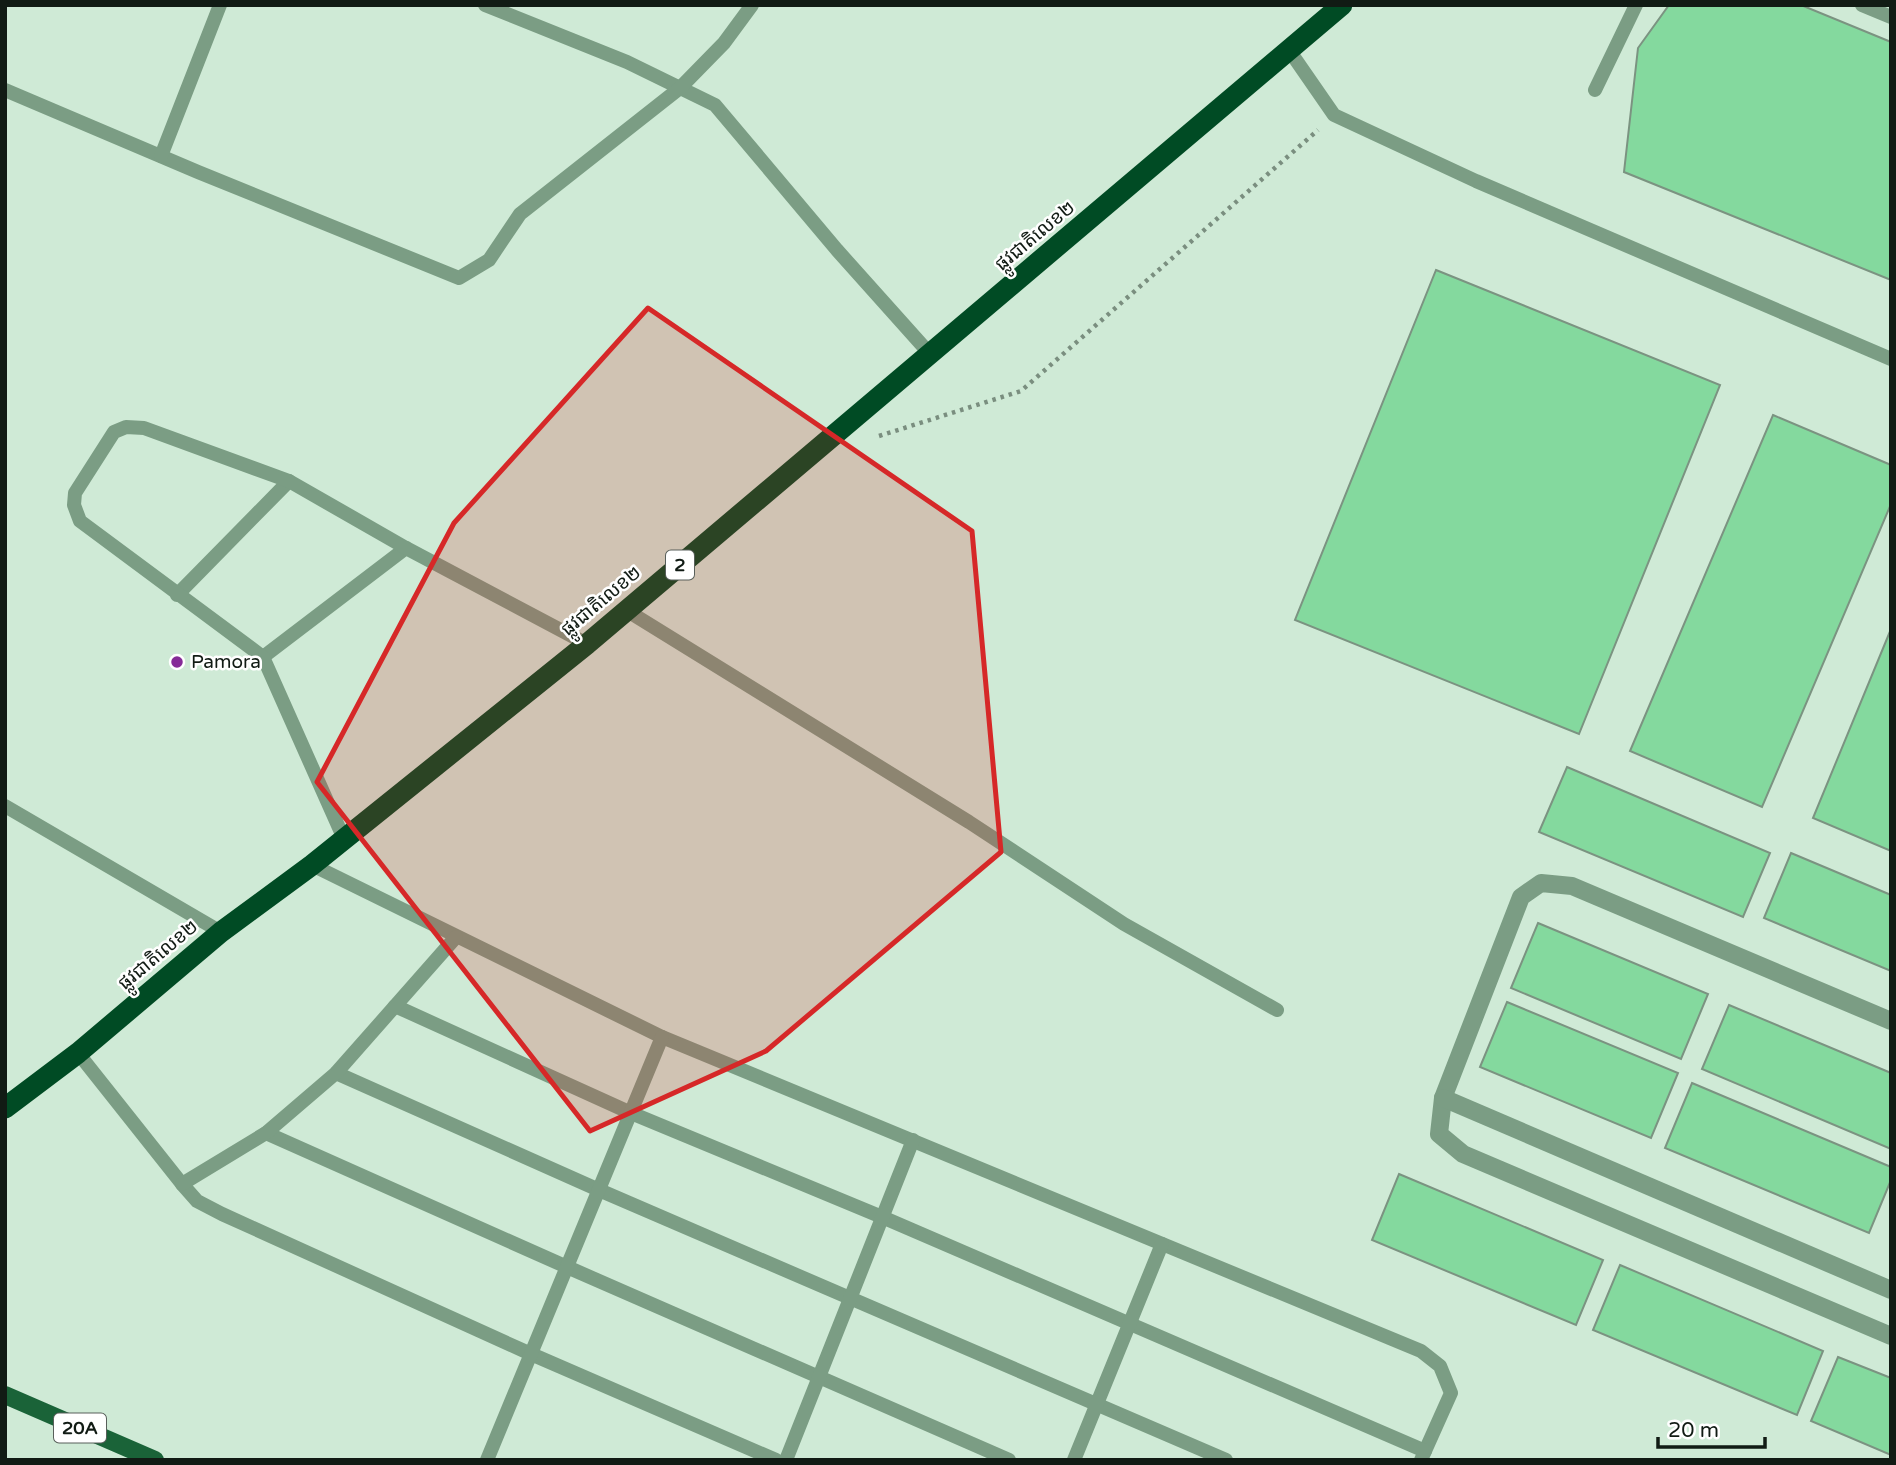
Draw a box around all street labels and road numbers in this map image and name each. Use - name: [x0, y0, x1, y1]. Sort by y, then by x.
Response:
- street label: ផ្លូវជាតិលេខ២: [991, 196, 1083, 280]
- road number: 2: [666, 550, 694, 580]
- street label: ផ្លូវជាតិលេខ២: [557, 561, 649, 645]
- street label: ផ្លូវជាតិលេខ២: [114, 915, 206, 999]
- road number: 20A: [54, 1414, 106, 1442]

